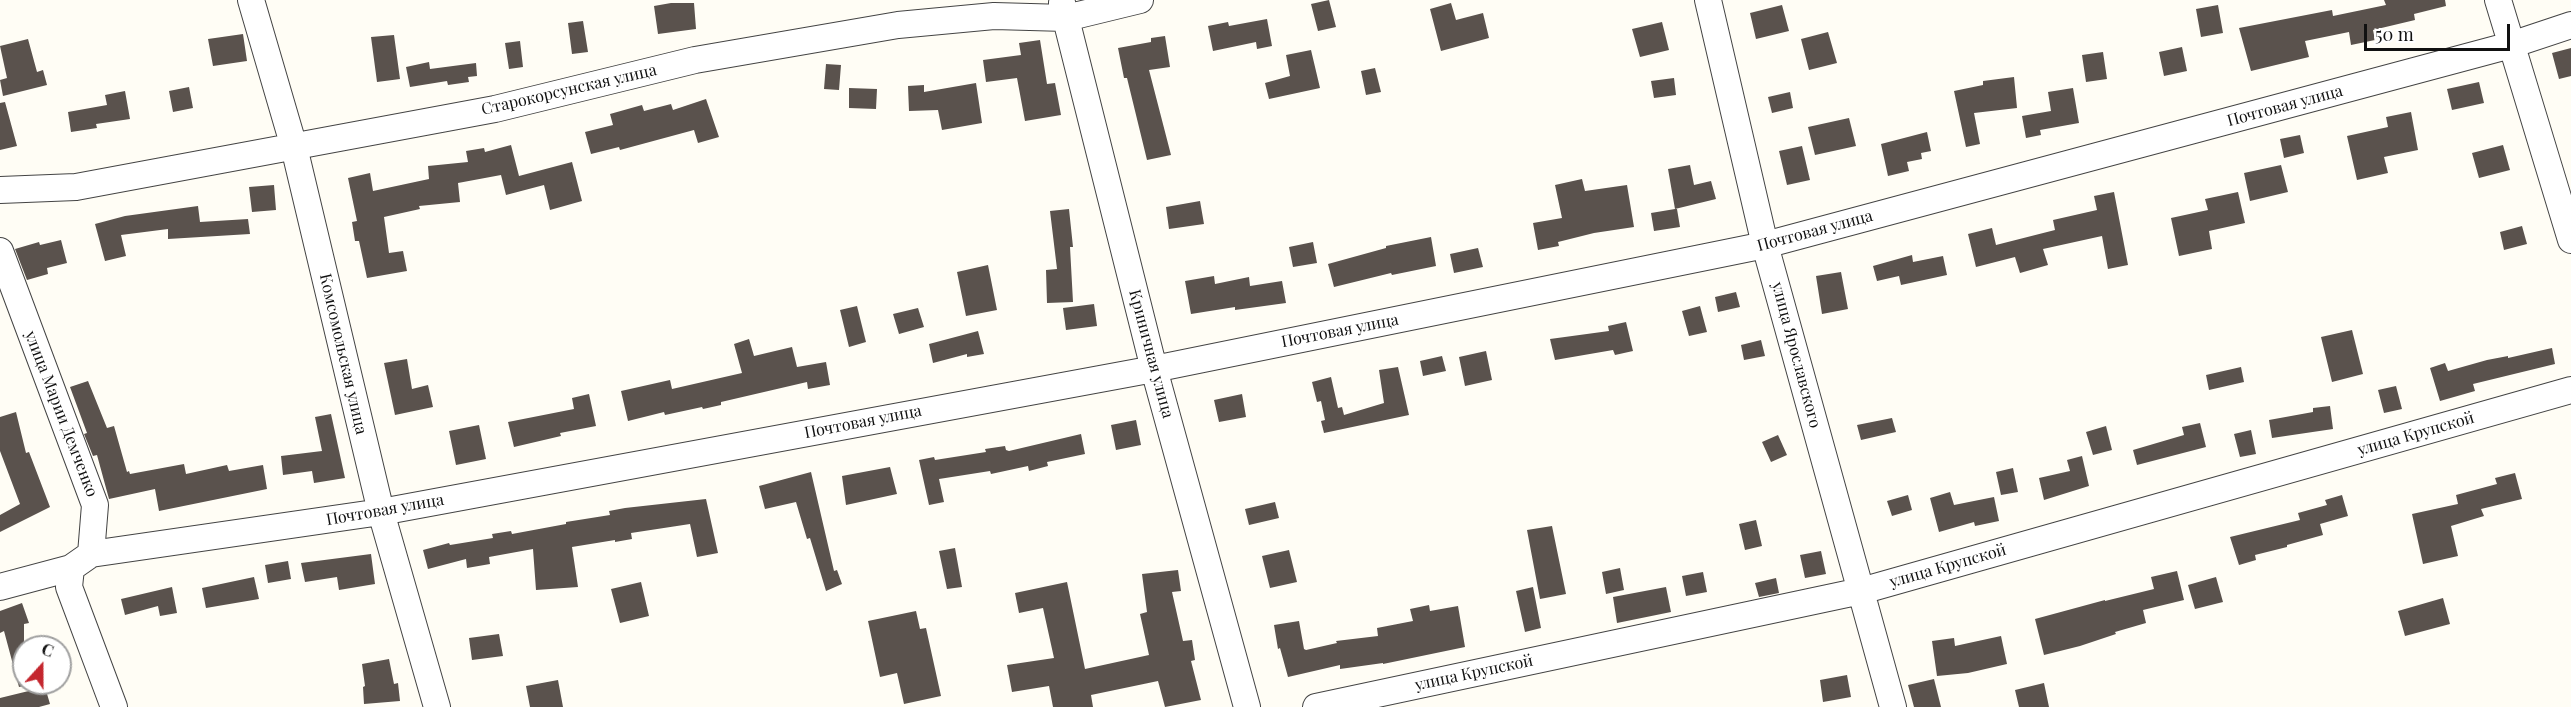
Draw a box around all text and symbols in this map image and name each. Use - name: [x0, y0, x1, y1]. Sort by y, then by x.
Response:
- scale bar: [2367, 12, 2512, 50]
- text: 50 m: [2375, 22, 2414, 46]
- street label: Старокорсунская улица: [480, 60, 658, 120]
- street label: Почтовая улица: [2225, 81, 2345, 131]
- street label: Почтовая улица: [1755, 206, 1875, 256]
- street label: Комсомольская улица: [315, 272, 371, 436]
- street label: улица Ярославского: [1767, 280, 1825, 430]
- street label: Криничная улица: [1125, 288, 1177, 420]
- street label: Почтовая улица: [1280, 310, 1400, 352]
- street label: улица Марии Демченко: [20, 328, 102, 500]
- street label: Почтовая улица: [803, 401, 923, 443]
- street label: улица Крупской: [2356, 408, 2476, 460]
- street label: Почтовая улица: [325, 490, 445, 530]
- street label: улица Крупской: [1888, 540, 2008, 592]
- north arrow: [12, 635, 72, 695]
- text: С: [39, 638, 57, 661]
- street label: улица Крупской: [1413, 651, 1535, 695]

